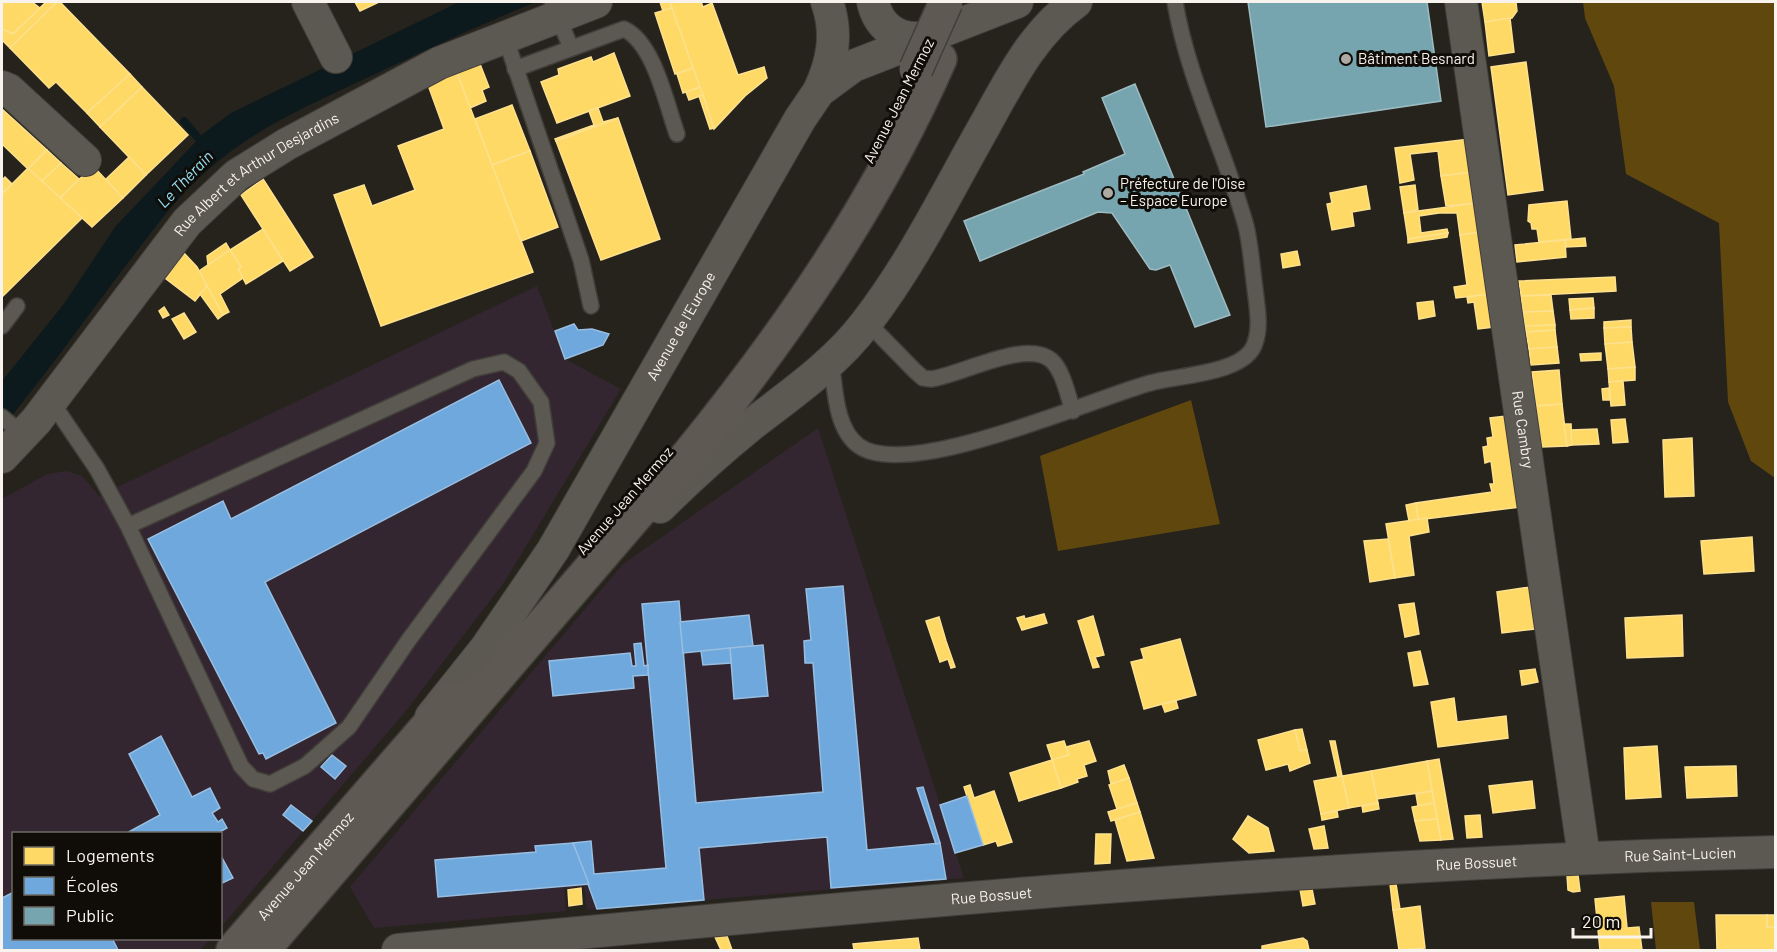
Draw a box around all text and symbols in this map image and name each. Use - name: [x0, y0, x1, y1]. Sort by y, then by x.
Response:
- street label: Avenue Jean Mermoz: [859, 35, 937, 166]
- place label: Bâtiment Besnard: [1358, 49, 1475, 67]
- marker: Bâtiment Besnard: [1339, 52, 1353, 66]
- street label: Rue Albert et Arthur Desjardins: [170, 108, 342, 239]
- water label: Le Thérain: [153, 146, 216, 211]
- place label: Préfecture de l'Oise – Espace Europe: [1120, 174, 1245, 209]
- marker: Préfecture de l'Oise – Espace Europe: [1101, 186, 1115, 200]
- street label: Avenue de l'Europe: [642, 268, 719, 383]
- street label: Rue Cambry: [1509, 389, 1538, 470]
- street label: Avenue Jean Mermoz: [572, 442, 676, 558]
- street label: Avenue Jean Mermoz: [253, 808, 357, 923]
- legend: [12, 832, 222, 940]
- street label: Rue Saint-Lucien: [1624, 843, 1736, 865]
- text: Logements: [66, 844, 155, 866]
- street label: Rue Bossuet: [1435, 851, 1517, 873]
- text: Écoles: [66, 874, 118, 896]
- street label: Rue Bossuet: [950, 883, 1033, 907]
- scale bar: [1573, 901, 1651, 939]
- text: Public: [66, 904, 114, 926]
- text: 20 m: [1582, 910, 1620, 932]

